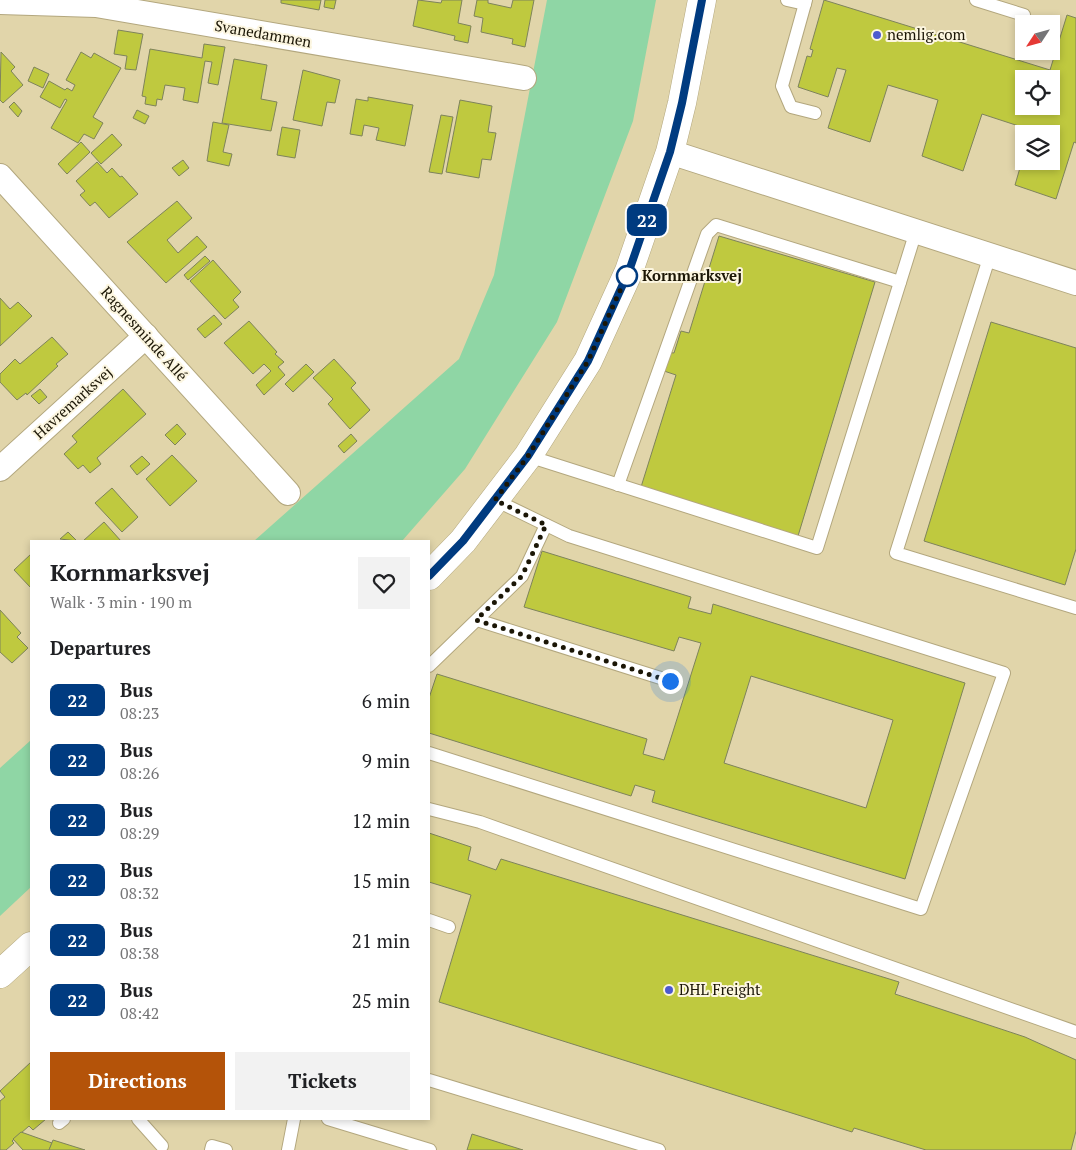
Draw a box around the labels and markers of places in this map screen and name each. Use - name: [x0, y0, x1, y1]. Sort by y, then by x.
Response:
- place label: nemlig.com: [887, 24, 966, 44]
- marker: nemlig.com: [871, 29, 883, 41]
- marker: Kornmarksvej: [616, 265, 638, 287]
- place label: Kornmarksvej: [642, 265, 742, 285]
- place label: DHL Freight: [679, 979, 761, 999]
- marker: DHL Freight: [663, 984, 675, 996]

